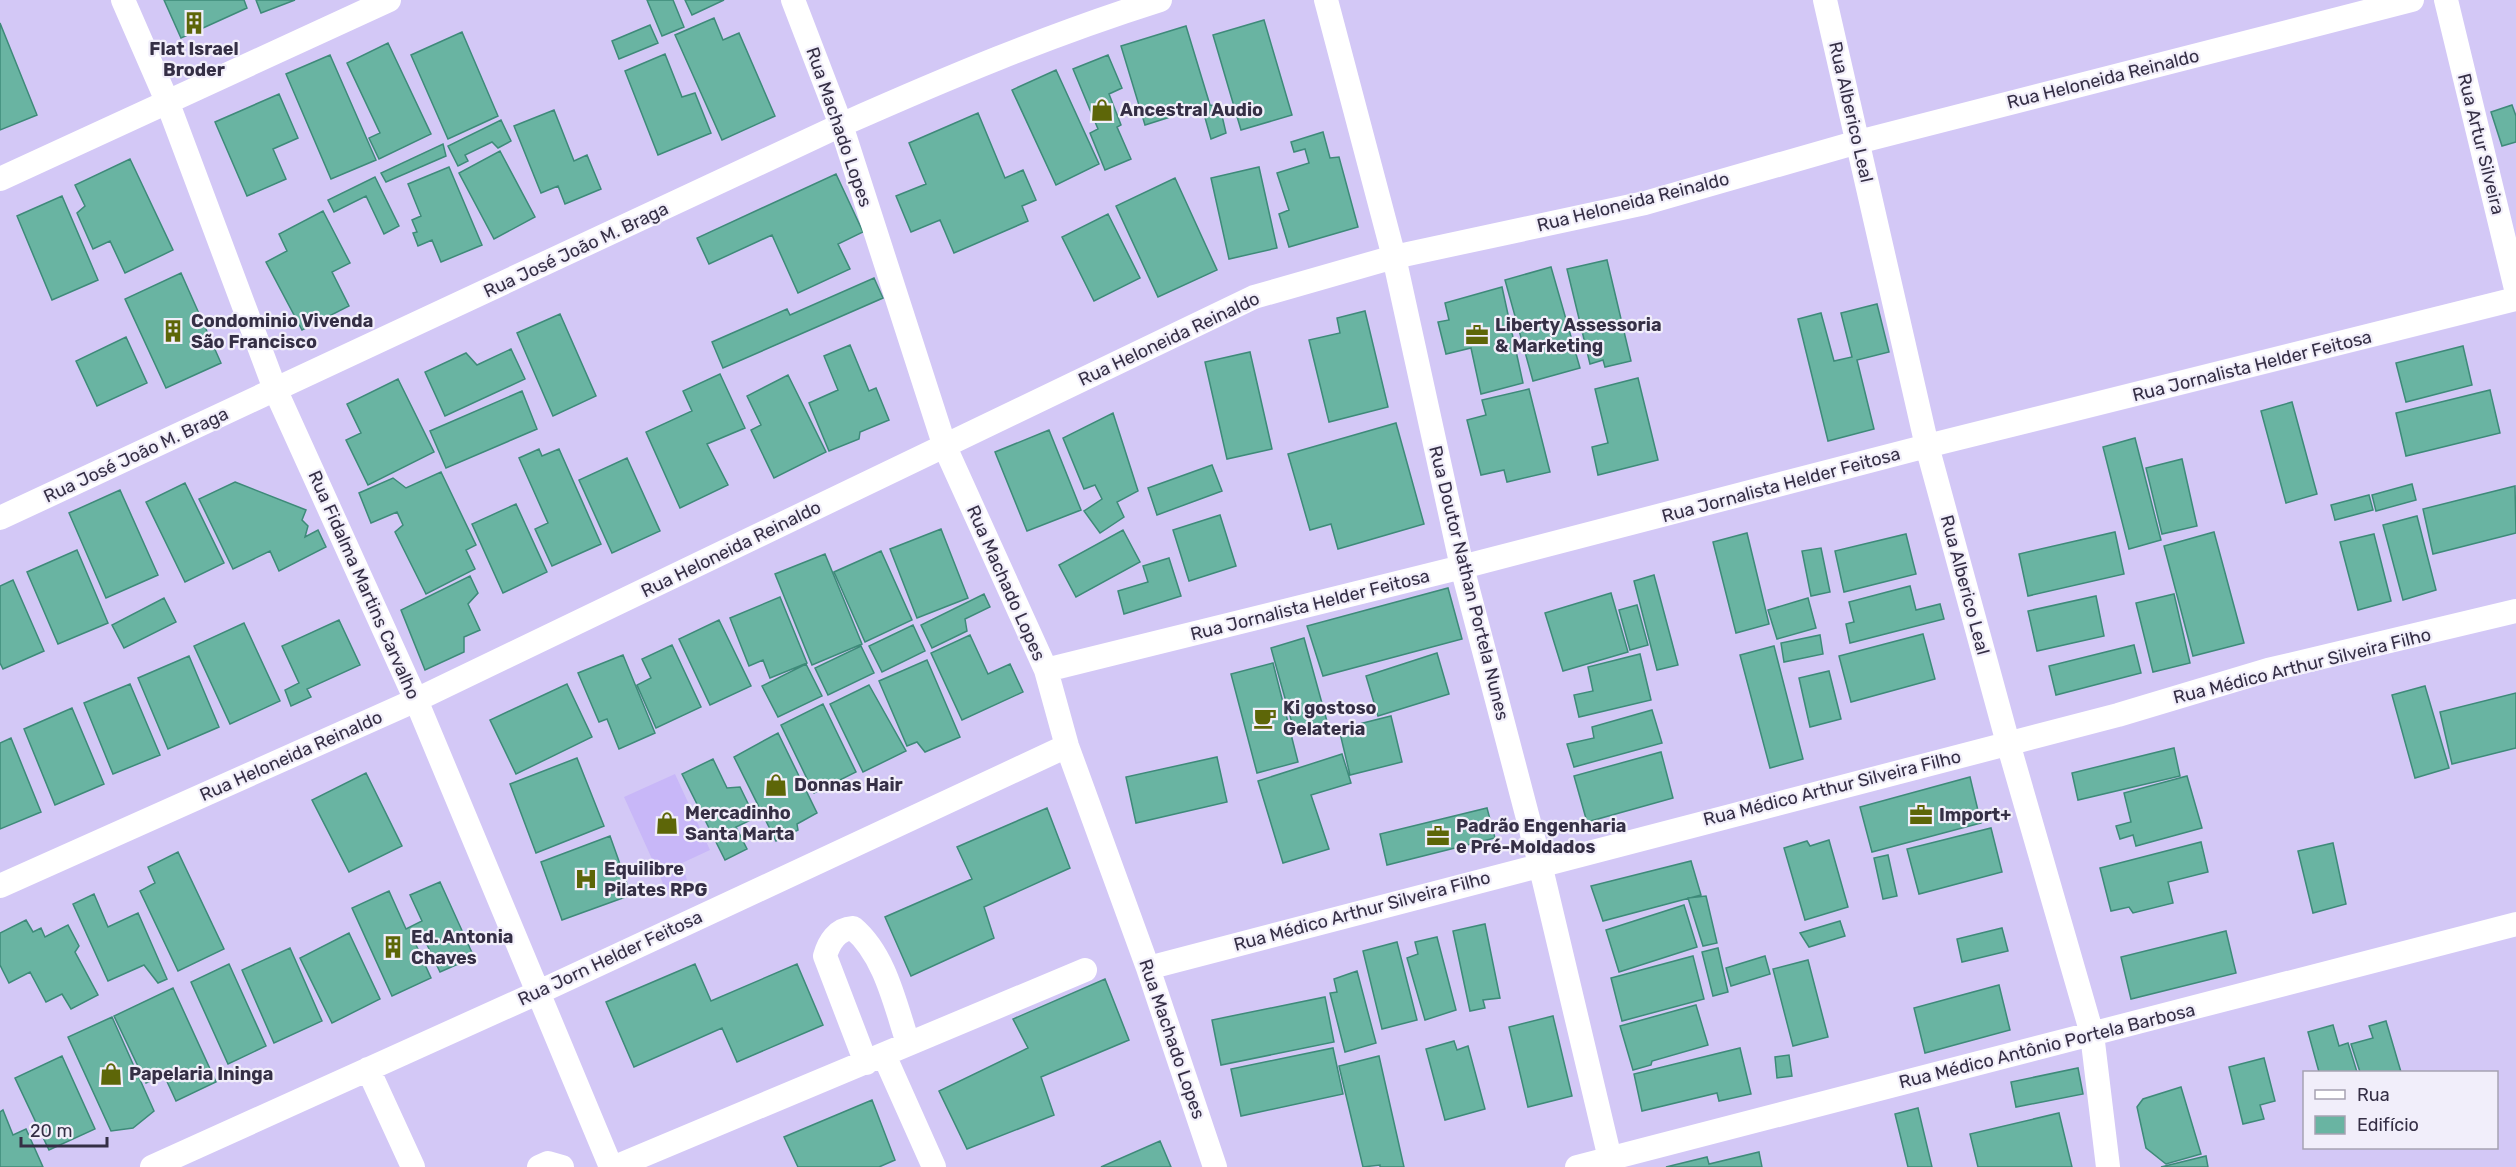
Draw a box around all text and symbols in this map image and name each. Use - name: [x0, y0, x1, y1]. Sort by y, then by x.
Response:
- building icon: Flat Israel Broder: [181, 10, 207, 36]
- place label: Flat Israel Broder: [149, 38, 239, 81]
- street label: Rua Alberico Leal: [1824, 39, 1878, 185]
- street label: Rua Machado Lopes: [801, 44, 877, 210]
- street label: Rua Heloneida Reinaldo: [2005, 44, 2201, 114]
- street label: Rua Artur Silveira: [2453, 71, 2509, 217]
- shop icon: Ancestral Audio: [1089, 97, 1115, 123]
- place label: Ancestral Audio: [1120, 99, 1263, 121]
- street label: Rua Heloneida Reinaldo: [1535, 167, 1731, 237]
- street label: Rua José João M. Braga: [480, 198, 672, 302]
- street label: Rua Heloneida Reinaldo: [1075, 287, 1263, 391]
- place label: Condominio Vivenda São Francisco: [191, 310, 373, 353]
- place label: Liberty Assessoria & Marketing: [1495, 314, 1662, 357]
- building icon: Condominio Vivenda São Francisco: [160, 318, 186, 344]
- office icon: Liberty Assessoria & Marketing: [1464, 322, 1490, 348]
- street label: Rua Jornalista Helder Feitosa: [2130, 326, 2374, 406]
- street label: Rua José João M. Braga: [40, 403, 232, 507]
- street label: Rua Doutor Nathan Portela Nunes: [1424, 443, 1514, 723]
- street label: Rua Jornalista Helder Feitosa: [1659, 443, 1903, 527]
- street label: Rua Fidalma Martins Carvalho: [303, 467, 425, 703]
- street label: Rua Heloneida Reinaldo: [637, 496, 825, 602]
- street label: Rua Machado Lopes: [962, 502, 1050, 664]
- street label: Rua Alberico Leal: [1936, 513, 1994, 657]
- street label: Rua Jornalista Helder Feitosa: [1188, 565, 1432, 645]
- street label: Rua Médico Arthur Silveira Filho: [2171, 623, 2433, 709]
- place label: Ki gostoso Gelateria: [1283, 697, 1377, 740]
- cafe icon: Ki gostoso Gelateria: [1252, 705, 1278, 731]
- street label: Rua Heloneida Reinaldo: [196, 706, 386, 806]
- street label: Rua Médico Arthur Silveira Filho: [1701, 745, 1963, 831]
- shop icon: Donnas Hair: [763, 772, 789, 798]
- place label: Donnas Hair: [794, 774, 903, 796]
- place label: Mercadinho Santa Marta: [685, 802, 795, 845]
- office icon: Import+: [1908, 802, 1934, 828]
- place label: Import+: [1939, 804, 2011, 826]
- shop icon: Mercadinho Santa Marta: [654, 810, 680, 836]
- place label: Padrão Engenharia e Pré-Moldados: [1456, 815, 1626, 858]
- office icon: Padrão Engenharia e Pré-Moldados: [1425, 823, 1451, 849]
- place label: Equilibre Pilates RPG: [604, 858, 707, 901]
- hospital icon: Equilibre Pilates RPG: [573, 866, 599, 892]
- street label: Rua Médico Arthur Silveira Filho: [1231, 866, 1493, 956]
- street label: Rua Jorn Helder Feitosa: [514, 906, 706, 1010]
- place label: Ed. Antonia Chaves: [411, 926, 513, 969]
- building icon: Ed. Antonia Chaves: [380, 934, 406, 960]
- street label: Rua Machado Lopes: [1134, 956, 1210, 1122]
- street label: Rua Médico Antônio Portela Barbosa: [1897, 999, 2197, 1093]
- shop icon: Papelaria Ininga: [98, 1061, 124, 1087]
- place label: Papelaria Ininga: [129, 1063, 273, 1085]
- legend: [2303, 1071, 2498, 1149]
- text: Rua: [2357, 1084, 2390, 1106]
- scale bar: [21, 1110, 106, 1148]
- text: Edifício: [2357, 1114, 2419, 1136]
- text: 20 m: [30, 1120, 72, 1142]

